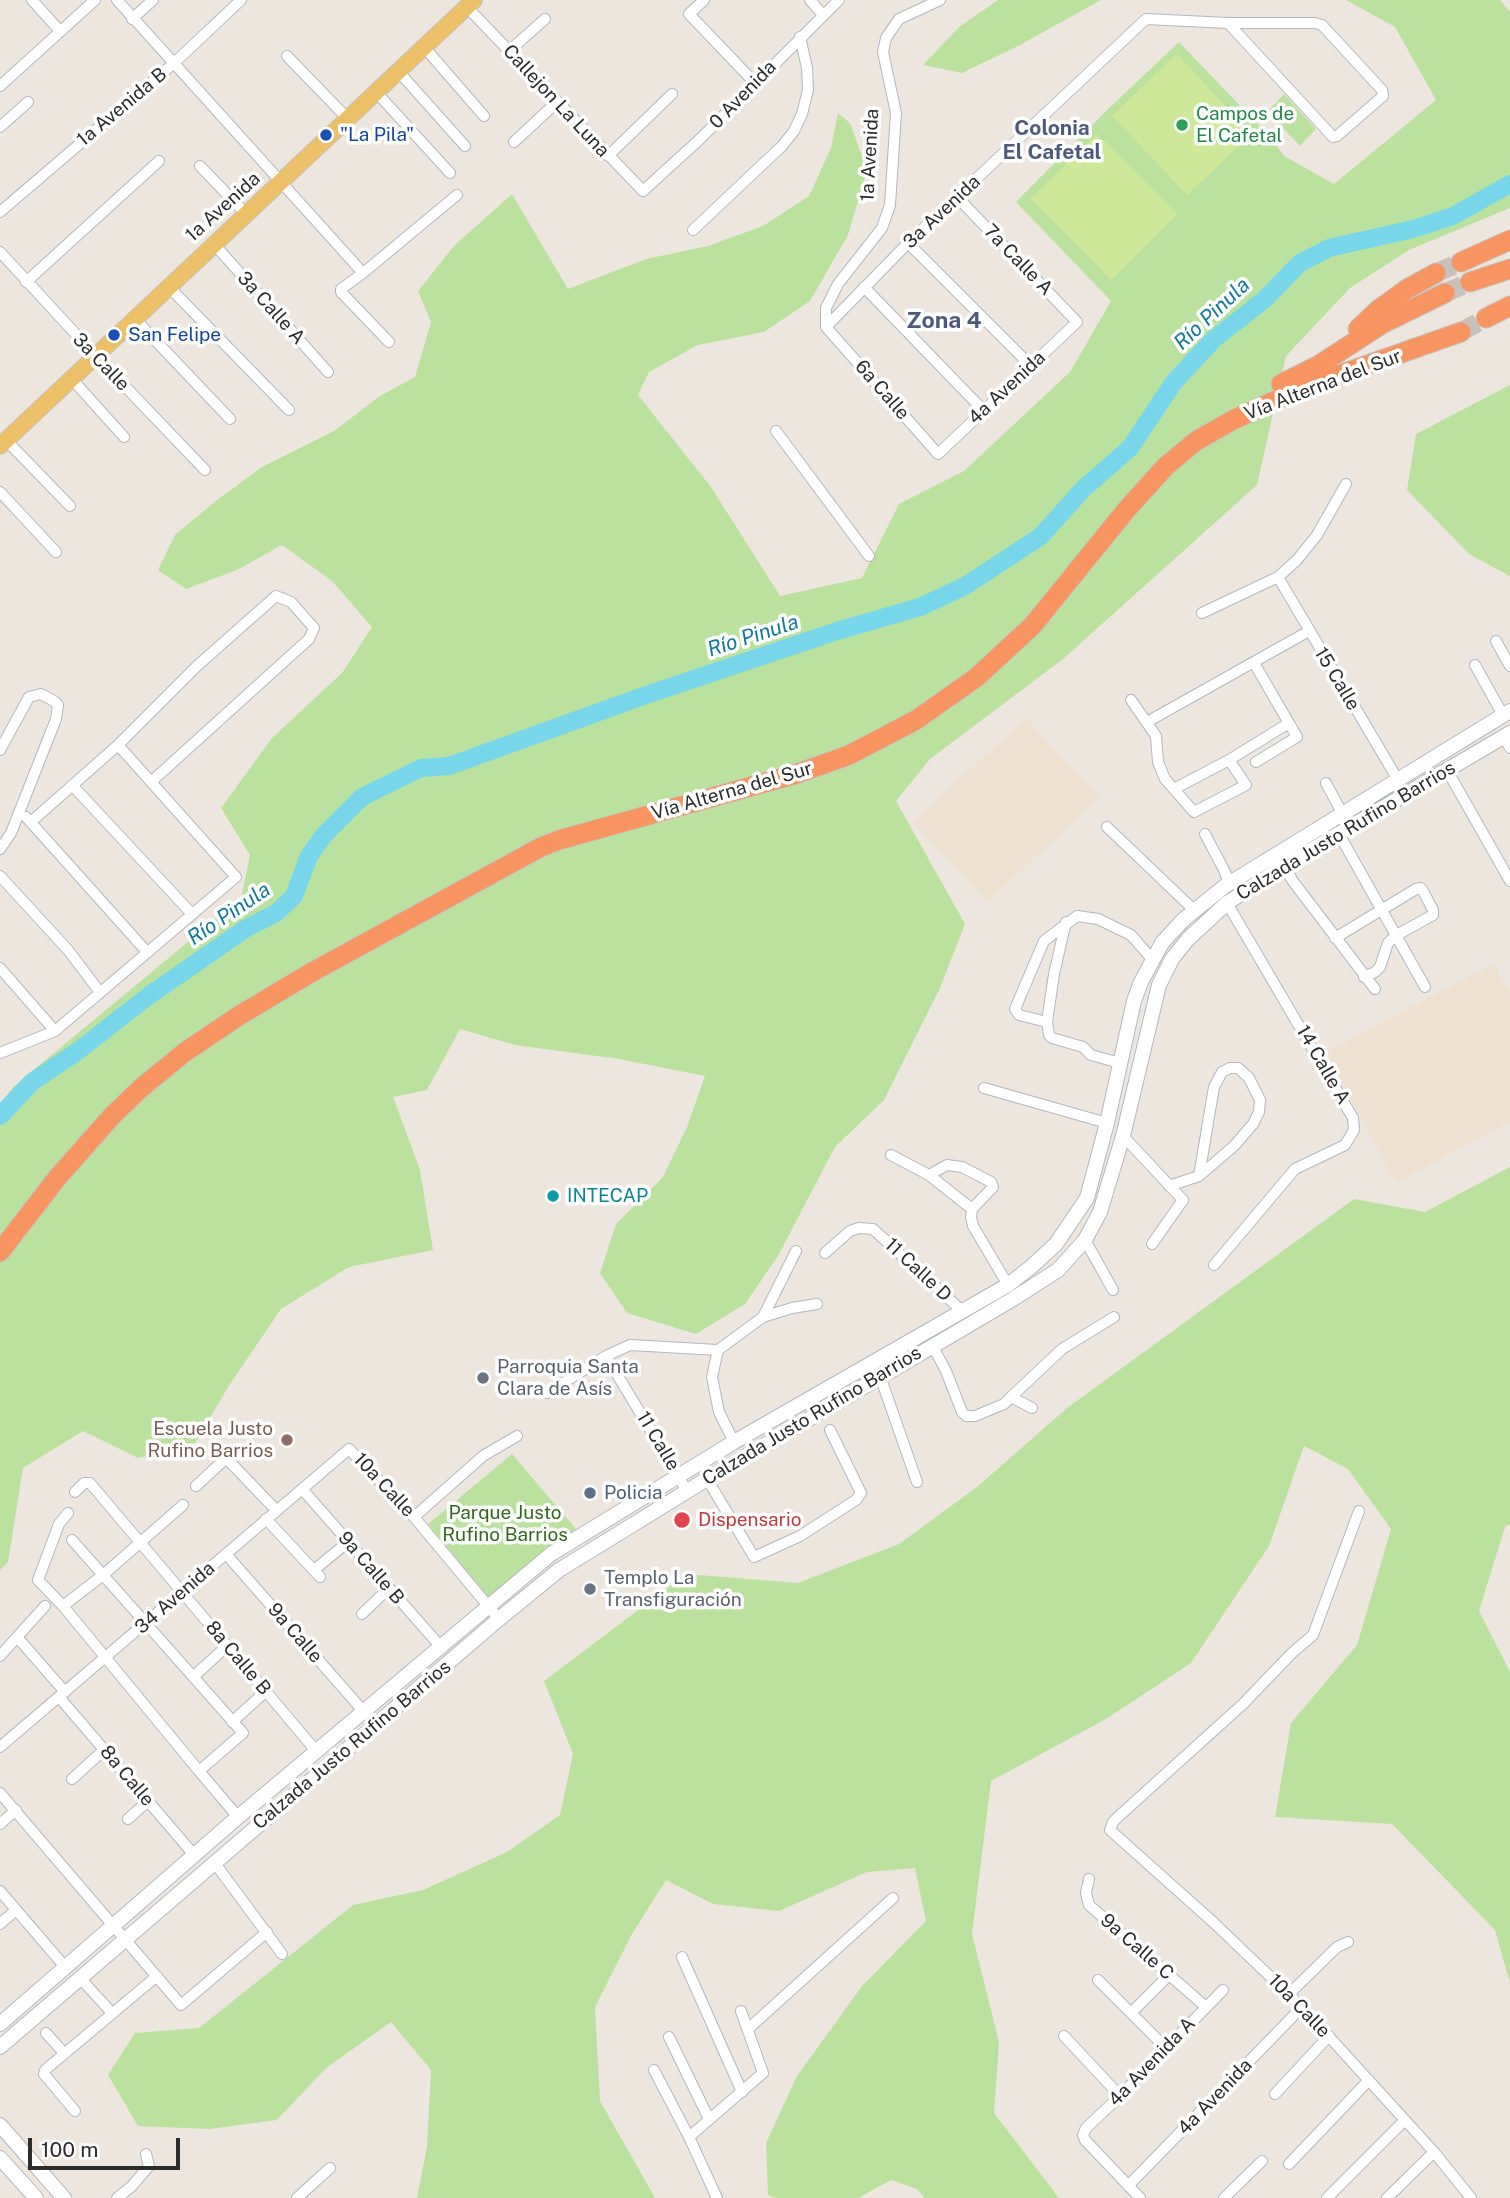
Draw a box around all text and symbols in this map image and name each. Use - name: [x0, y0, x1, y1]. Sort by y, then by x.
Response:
- street label: Callejon La Luna: [498, 40, 614, 162]
- street label: 0 Avenida: [705, 56, 781, 134]
- street label: 1a Avenida B: [72, 63, 172, 151]
- place label: Campos de El Cafetal: [1196, 103, 1294, 147]
- street label: 1a Avenida: [856, 108, 884, 202]
- district label: Colonia El Cafetal: [1003, 116, 1101, 166]
- marker: Campos de El Cafetal: [1174, 117, 1190, 133]
- place label: "La Pila": [340, 124, 414, 146]
- marker: "La Pila": [318, 127, 334, 143]
- street label: 1a Avenida: [181, 167, 265, 247]
- street label: 3a Avenida: [899, 171, 985, 253]
- street label: 7a Calle A: [979, 220, 1057, 300]
- street label: 3a Calle A: [232, 267, 310, 349]
- water label: Río Pinula: [1169, 273, 1255, 355]
- district label: Zona 4: [906, 307, 982, 335]
- place label: San Felipe: [128, 324, 221, 346]
- marker: San Felipe: [106, 327, 122, 343]
- street label: 3a Calle: [68, 328, 134, 396]
- street label: Vía Alterna del Sur: [1241, 345, 1405, 425]
- street label: 4a Avenida: [964, 347, 1050, 429]
- street label: 6a Calle: [850, 355, 914, 425]
- water label: Río Pinula: [704, 609, 802, 663]
- street label: 15 Calle: [1309, 643, 1365, 715]
- street label: Vía Alterna del Sur: [649, 757, 815, 825]
- street label: Calzada Justo Rufino Barrios: [1232, 757, 1460, 905]
- water label: Río Pinula: [183, 877, 275, 951]
- street label: 14 Calle A: [1291, 1021, 1355, 1109]
- place label: INTECAP: [567, 1185, 648, 1207]
- marker: INTECAP: [545, 1188, 561, 1204]
- street label: 11 Calle D: [880, 1233, 956, 1307]
- street label: Calzada Justo Rufino Barrios: [698, 1342, 926, 1490]
- place label: Parroquia Santa Clara de Asís: [497, 1356, 639, 1400]
- marker: Parroquia Santa Clara de Asís: [475, 1370, 491, 1386]
- street label: 11 Calle: [631, 1407, 685, 1475]
- place label: Escuela Justo Rufino Barrios: [147, 1418, 273, 1462]
- marker: Escuela Justo Rufino Barrios: [279, 1432, 295, 1448]
- street label: 10a Calle: [349, 1448, 419, 1522]
- place label: Policia: [604, 1482, 662, 1504]
- marker: Policia: [582, 1485, 598, 1501]
- park label: Parque Justo Rufino Barrios: [442, 1502, 568, 1546]
- place label: Dispensario: [698, 1509, 801, 1531]
- marker: Dispensario: [672, 1510, 692, 1530]
- street label: 9a Calle B: [333, 1527, 409, 1609]
- street label: 34 Avenida: [130, 1557, 220, 1639]
- place label: Templo La Transfiguración: [604, 1567, 742, 1611]
- marker: Templo La Transfiguración: [582, 1581, 598, 1597]
- street label: 9a Calle: [263, 1598, 327, 1668]
- street label: 8a Calle B: [200, 1616, 276, 1700]
- street label: Calzada Justo Rufino Barrios: [248, 1655, 456, 1835]
- street label: 8a Calle: [95, 1741, 159, 1811]
- street label: 9a Calle C: [1096, 1909, 1178, 1985]
- street label: 10a Calle: [1263, 1970, 1335, 2042]
- street label: 4a Avenida A: [1104, 2013, 1200, 2111]
- street label: 4a Avenida: [1173, 2054, 1257, 2140]
- scale bar: [32, 2124, 184, 2168]
- text: 100 m: [41, 2137, 98, 2162]

